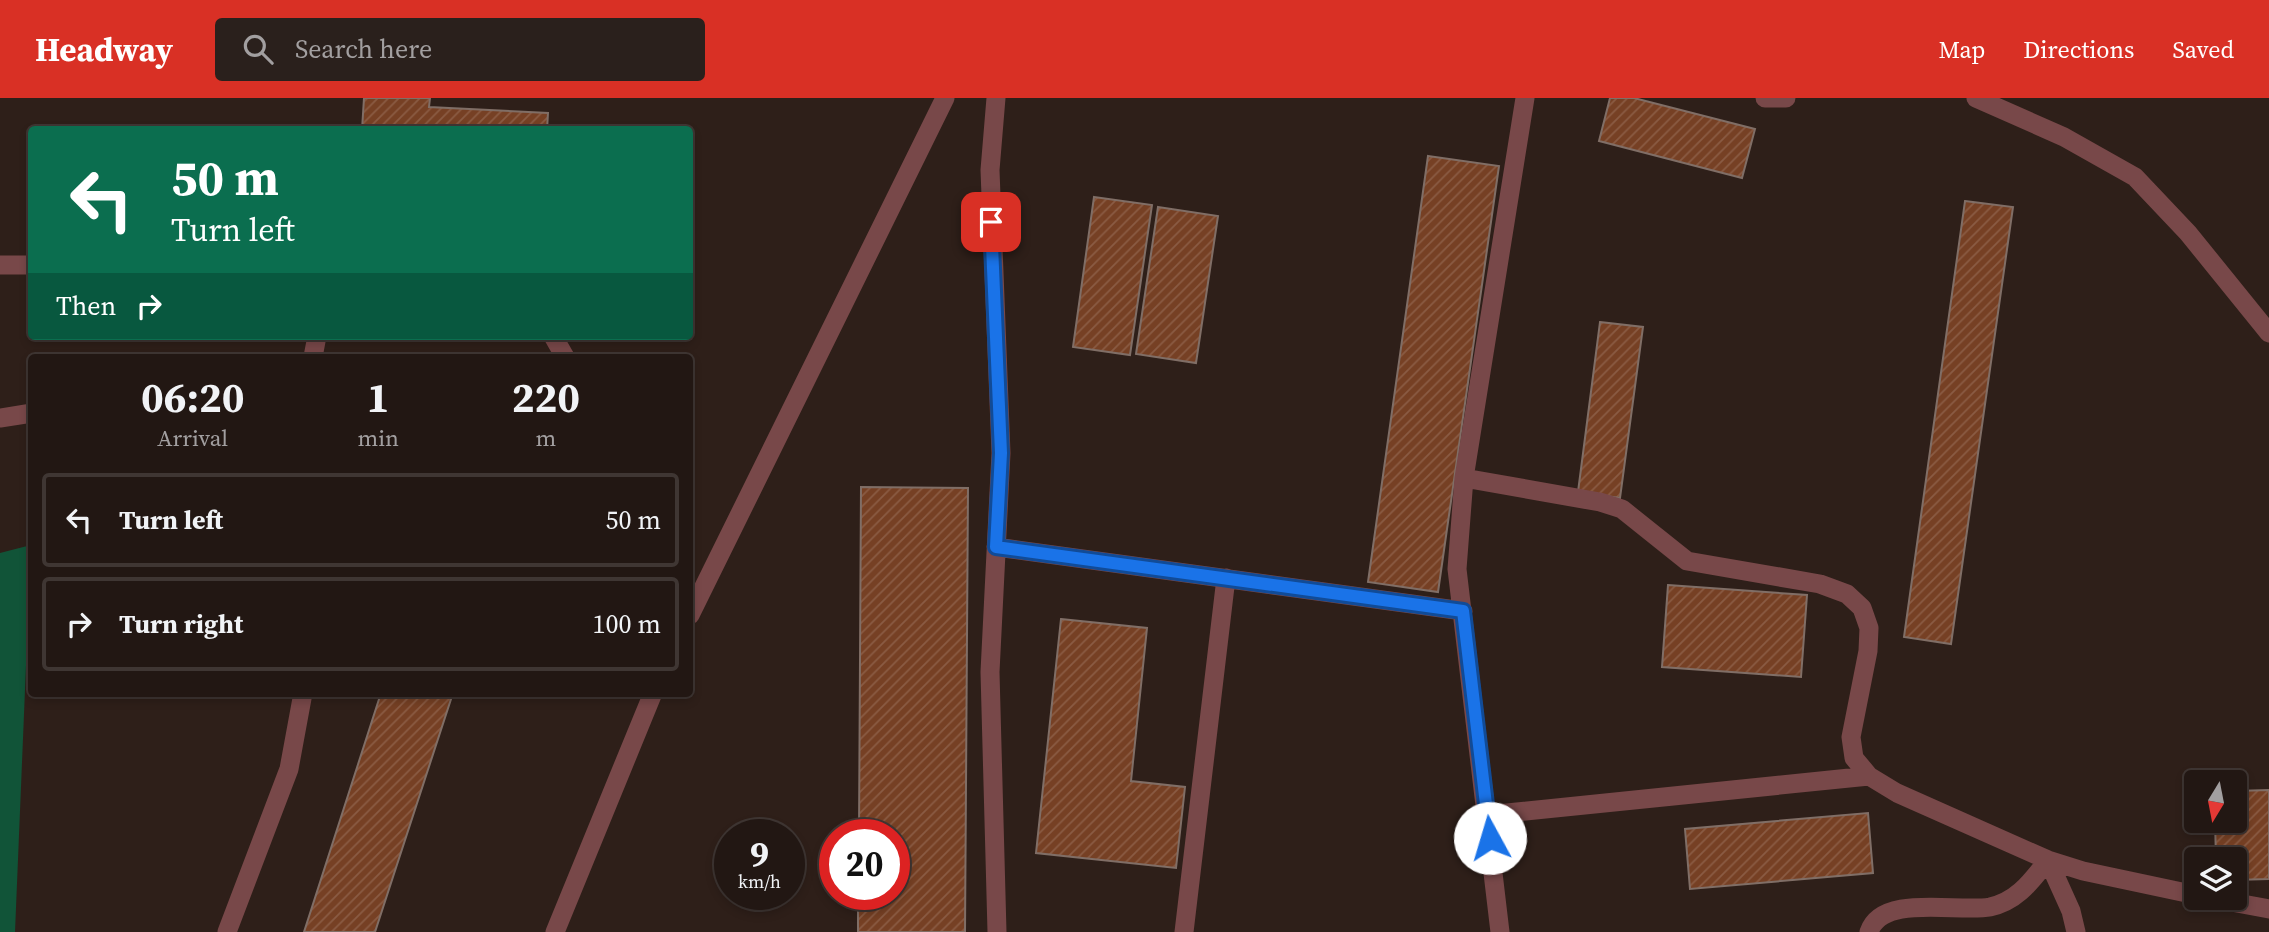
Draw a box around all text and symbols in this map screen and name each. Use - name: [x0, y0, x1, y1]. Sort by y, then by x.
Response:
- search box: [215, 18, 705, 81]
- text: Headway: [35, 27, 173, 72]
- icon: search: [239, 30, 277, 68]
- text: Search here: [295, 31, 432, 67]
- text: Map: [1938, 33, 1985, 66]
- text: Directions: [2023, 33, 2134, 66]
- text: Saved: [2172, 33, 2234, 66]
- text: 50 m: [171, 144, 279, 211]
- icon: left: [56, 154, 147, 245]
- pin: [961, 192, 1021, 252]
- icon: arrive: [972, 203, 1010, 241]
- text: Turn left: [171, 208, 295, 252]
- icon: right: [130, 287, 168, 325]
- text: Then: [56, 288, 116, 324]
- text: 06:20: [141, 368, 245, 426]
- text: 1: [367, 368, 390, 426]
- text: 220: [512, 368, 580, 426]
- text: Arrival: [157, 422, 228, 454]
- text: min: [357, 422, 399, 454]
- text: m: [536, 422, 556, 454]
- icon: left: [60, 501, 98, 539]
- text: Turn left: [119, 502, 223, 538]
- text: 50 m: [606, 502, 661, 538]
- icon: right: [60, 605, 98, 643]
- text: Turn right: [119, 606, 243, 642]
- text: 100 m: [593, 606, 661, 642]
- north arrow: [2184, 770, 2247, 833]
- map controls: [2184, 770, 2247, 910]
- position arrow: [1453, 801, 1527, 875]
- speed limit sign: 20: [819, 819, 910, 910]
- text: 9: [750, 831, 769, 879]
- button: layers: [2184, 847, 2247, 910]
- text: km/h: [738, 869, 781, 894]

